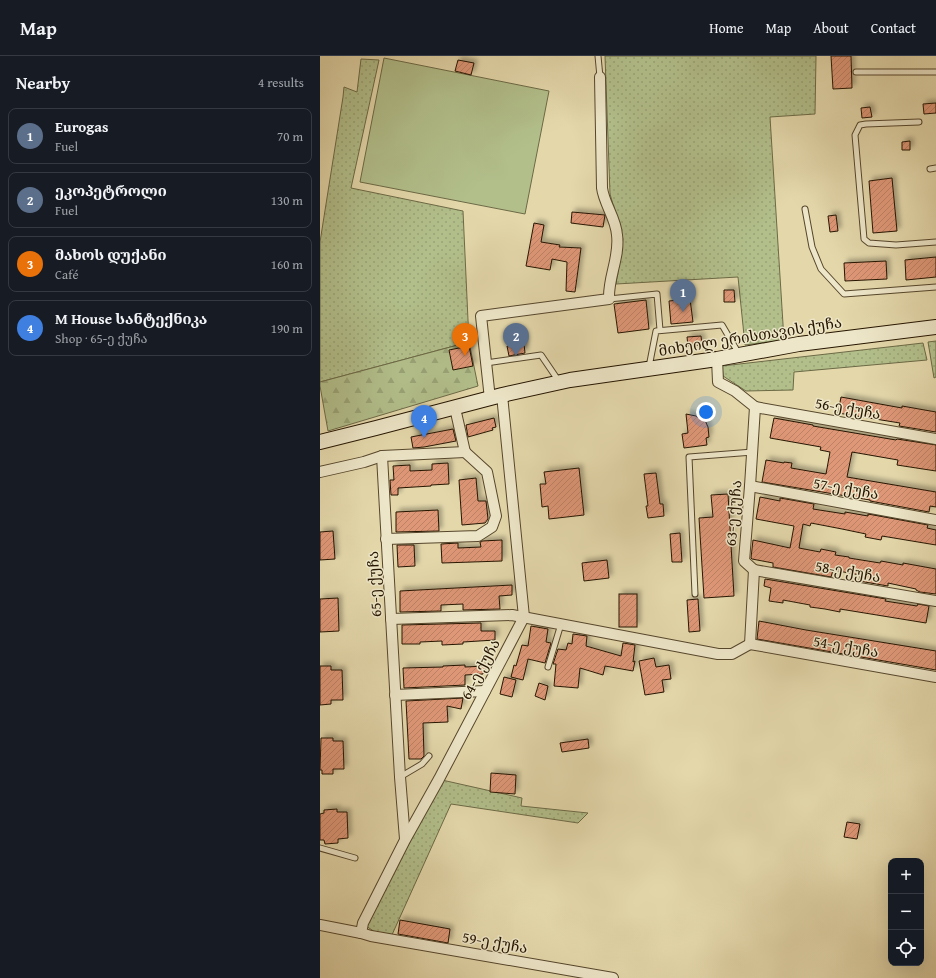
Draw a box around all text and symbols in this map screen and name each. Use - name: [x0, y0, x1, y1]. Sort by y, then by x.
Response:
- text: Map: [20, 14, 57, 42]
- text: Home: [709, 18, 744, 38]
- text: Map: [766, 18, 791, 38]
- text: About: [813, 18, 849, 38]
- text: Contact: [871, 18, 916, 38]
- text: Nearby: [16, 70, 70, 95]
- text: 4 results: [258, 73, 304, 92]
- text: Eurogas: [55, 116, 108, 137]
- text: 1: [27, 127, 33, 146]
- text: 70 m: [277, 127, 303, 146]
- text: Fuel: [55, 137, 78, 156]
- text: ეკოპეტროლი: [55, 180, 167, 201]
- text: 2: [27, 191, 33, 210]
- text: 130 m: [271, 191, 303, 210]
- text: Fuel: [55, 201, 78, 220]
- text: მახოს დუქანი: [55, 244, 167, 265]
- text: 3: [27, 255, 33, 274]
- text: 160 m: [271, 255, 303, 274]
- text: Café: [55, 265, 78, 284]
- pin: 1: [670, 279, 696, 312]
- text: M House სანტექნიკა: [55, 308, 207, 329]
- street label: მიხეილ ერისთავის ქუჩა: [657, 311, 843, 361]
- text: 4: [27, 319, 33, 338]
- text: 190 m: [271, 319, 303, 338]
- pin: 3: [452, 323, 478, 356]
- pin: 2: [503, 323, 529, 356]
- text: Shop · 65-ე ქუჩა: [55, 329, 148, 348]
- street label: 56-ე ქუჩა: [814, 392, 882, 424]
- your location: [696, 402, 716, 422]
- pin: 4: [411, 405, 437, 438]
- street label: 57-ე ქუჩა: [812, 472, 880, 504]
- street label: 63-ე ქუჩა: [720, 479, 746, 547]
- street label: 65-ე ქუჩა: [362, 550, 386, 618]
- street label: 58-ე ქუჩა: [814, 555, 882, 587]
- street label: 54-ე ქუჩა: [812, 630, 880, 662]
- street label: 64-ე ქუჩა: [455, 635, 505, 703]
- map controls: [888, 858, 924, 966]
- button: +: [888, 858, 924, 894]
- button: −: [888, 894, 924, 930]
- street label: 59-ე ქუჩა: [461, 926, 529, 958]
- button: locate: [888, 930, 924, 966]

